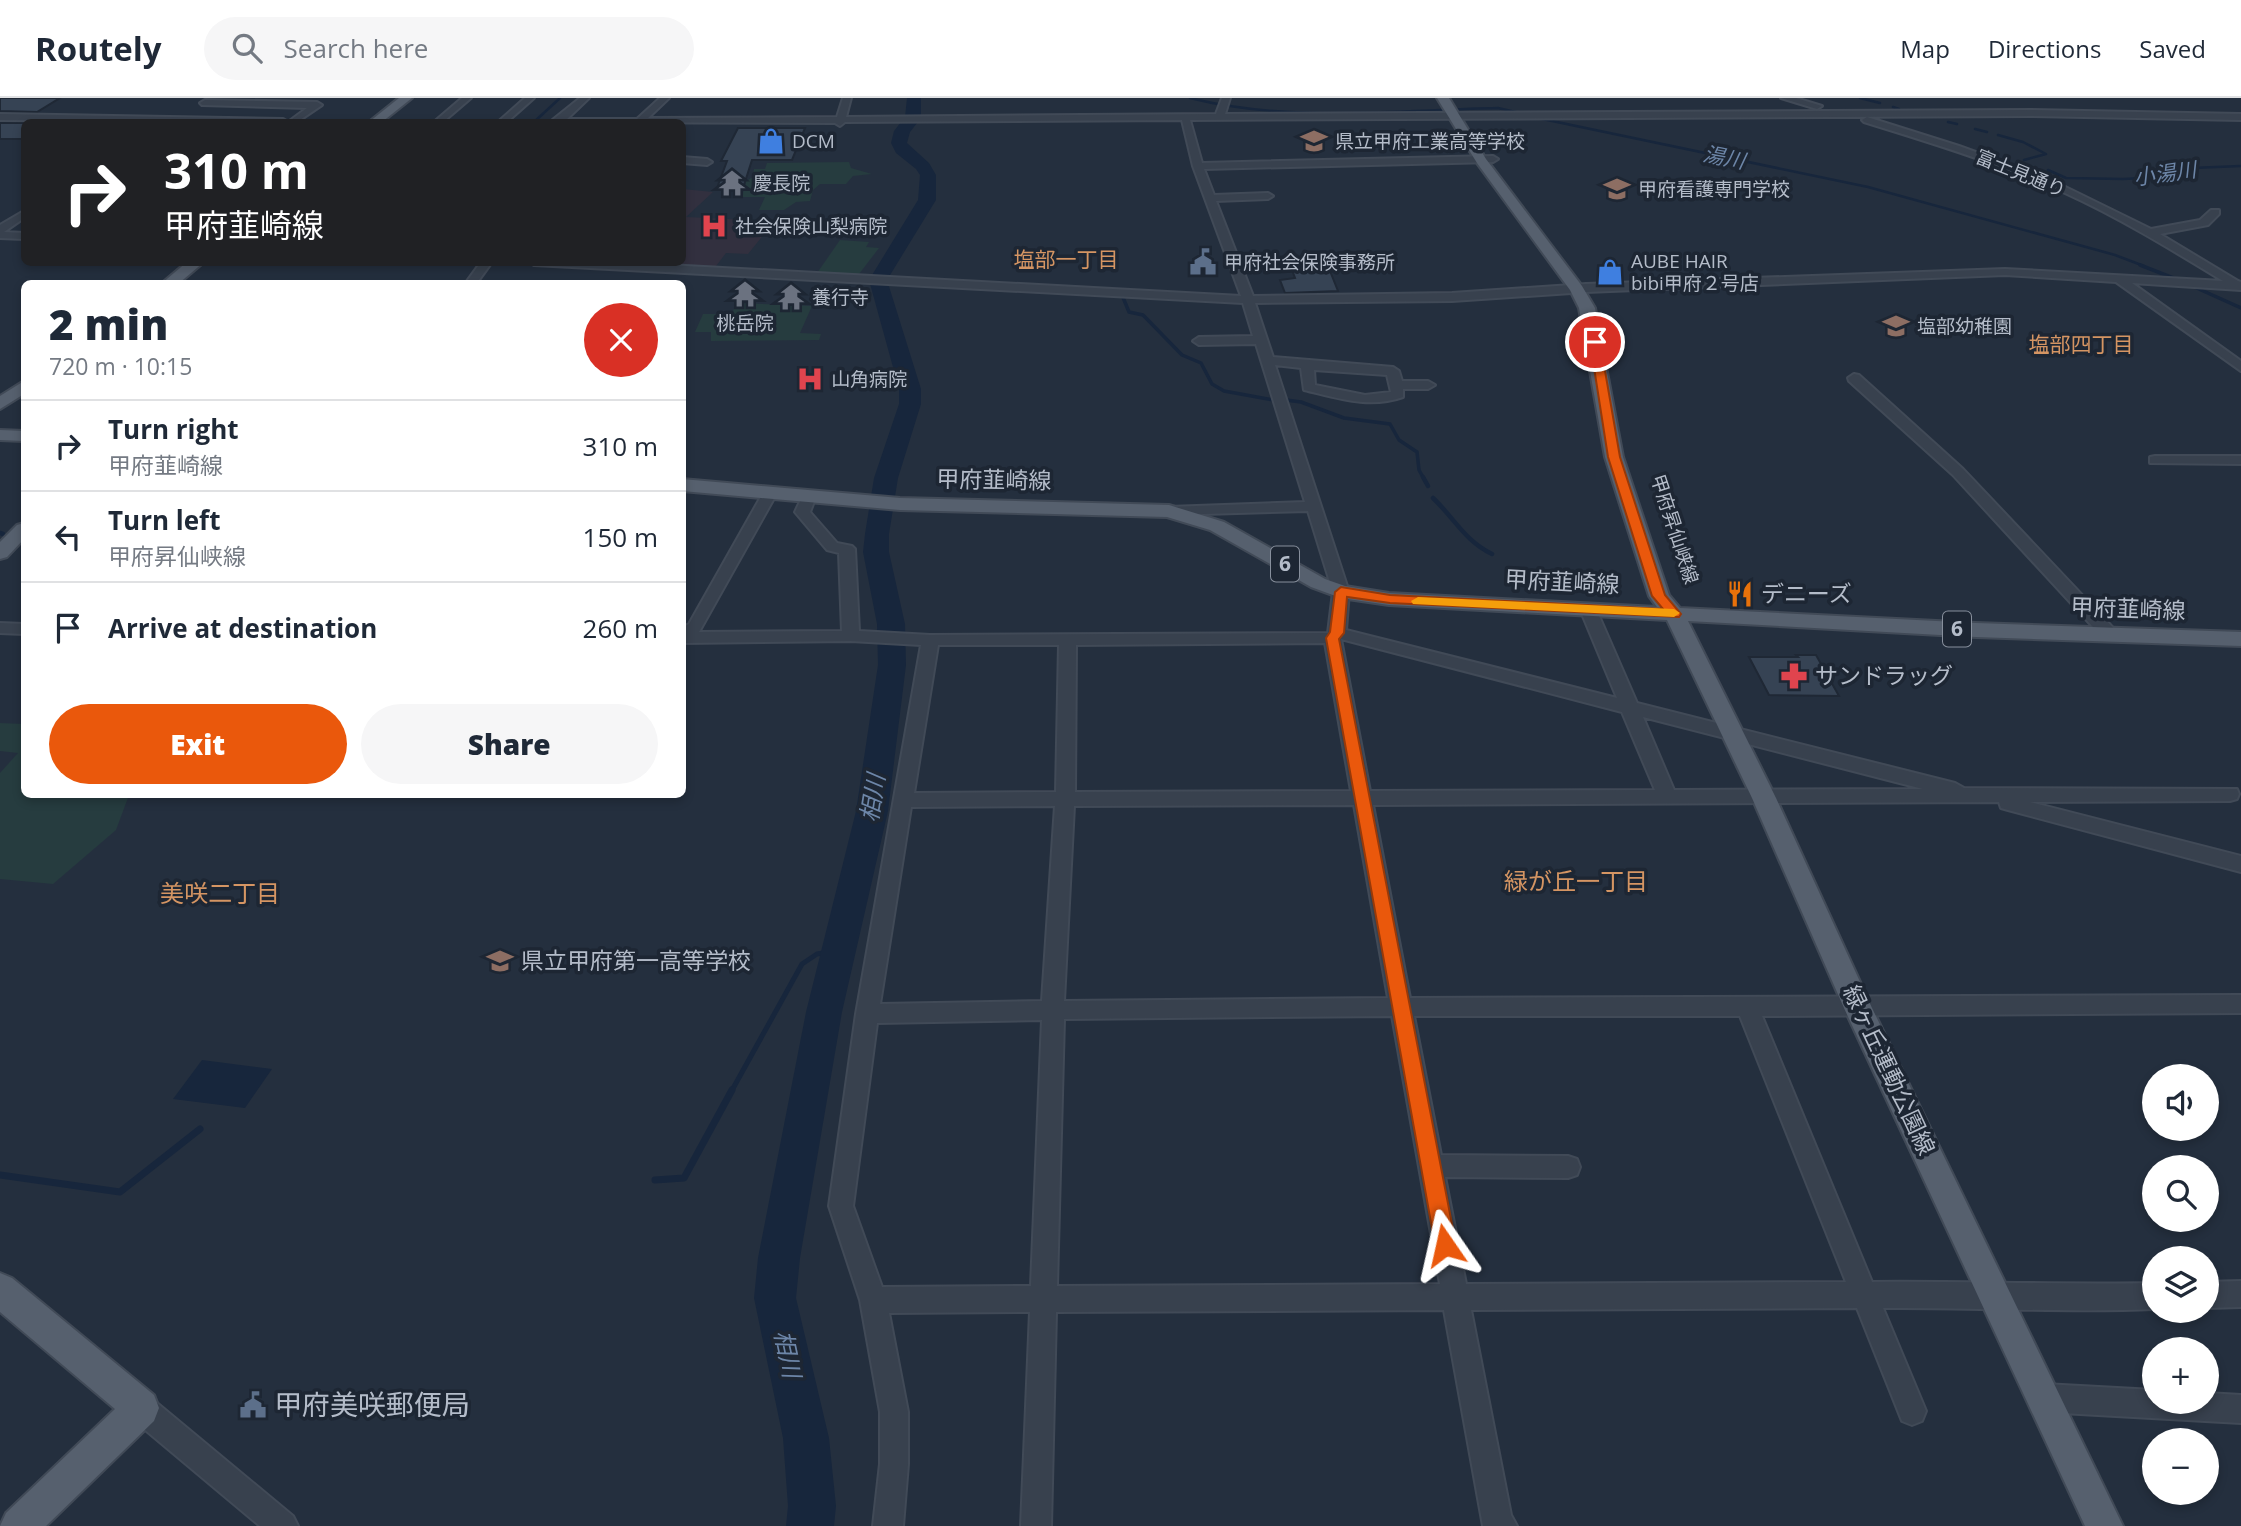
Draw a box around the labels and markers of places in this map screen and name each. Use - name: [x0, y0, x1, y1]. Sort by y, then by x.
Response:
- shop icon: DCM: [756, 126, 786, 156]
- school or university icon: 県立甲府工業高等学校: [1299, 126, 1329, 156]
- place label: DCM: [792, 128, 835, 154]
- place label: 県立甲府工業高等学校: [1335, 128, 1525, 154]
- temple icon: 慶長院: [717, 168, 747, 198]
- place label: 慶長院: [753, 170, 810, 196]
- school or university icon: 甲府看護専門学校: [1602, 174, 1632, 204]
- place label: 甲府看護専門学校: [1638, 176, 1790, 202]
- hospital icon: 社会保険山梨病院: [699, 211, 729, 241]
- place label: 社会保険山梨病院: [735, 213, 887, 239]
- public building icon: 甲府社会保険事務所: [1188, 247, 1218, 277]
- place label: AUBE HAIR bibi甲府２号店: [1631, 248, 1759, 296]
- place label: 甲府社会保険事務所: [1224, 249, 1395, 275]
- shop icon: AUBE HAIR bibi甲府２号店: [1595, 257, 1625, 287]
- temple icon: 桃岳院: [730, 279, 760, 309]
- temple icon: 養行寺: [776, 282, 806, 312]
- place label: 養行寺: [812, 284, 869, 310]
- place label: 桃岳院: [716, 310, 774, 336]
- school or university icon: 塩部幼稚園: [1881, 311, 1911, 341]
- pin: [1565, 312, 1625, 372]
- place label: 塩部幼稚園: [1917, 313, 2012, 339]
- hospital icon: 山角病院: [795, 364, 825, 394]
- place label: 山角病院: [831, 366, 907, 392]
- place label: デニーズ: [1761, 577, 1852, 609]
- restaurant icon: デニーズ: [1725, 579, 1755, 609]
- place label: サンドラッグ: [1815, 659, 1953, 691]
- pharmacy icon: サンドラッグ: [1779, 661, 1809, 691]
- place label: 県立甲府第一高等学校: [521, 944, 751, 976]
- school or university icon: 県立甲府第一高等学校: [485, 946, 515, 976]
- place label: 甲府美咲郵便局: [274, 1385, 470, 1423]
- public building icon: 甲府美咲郵便局: [238, 1390, 268, 1420]

